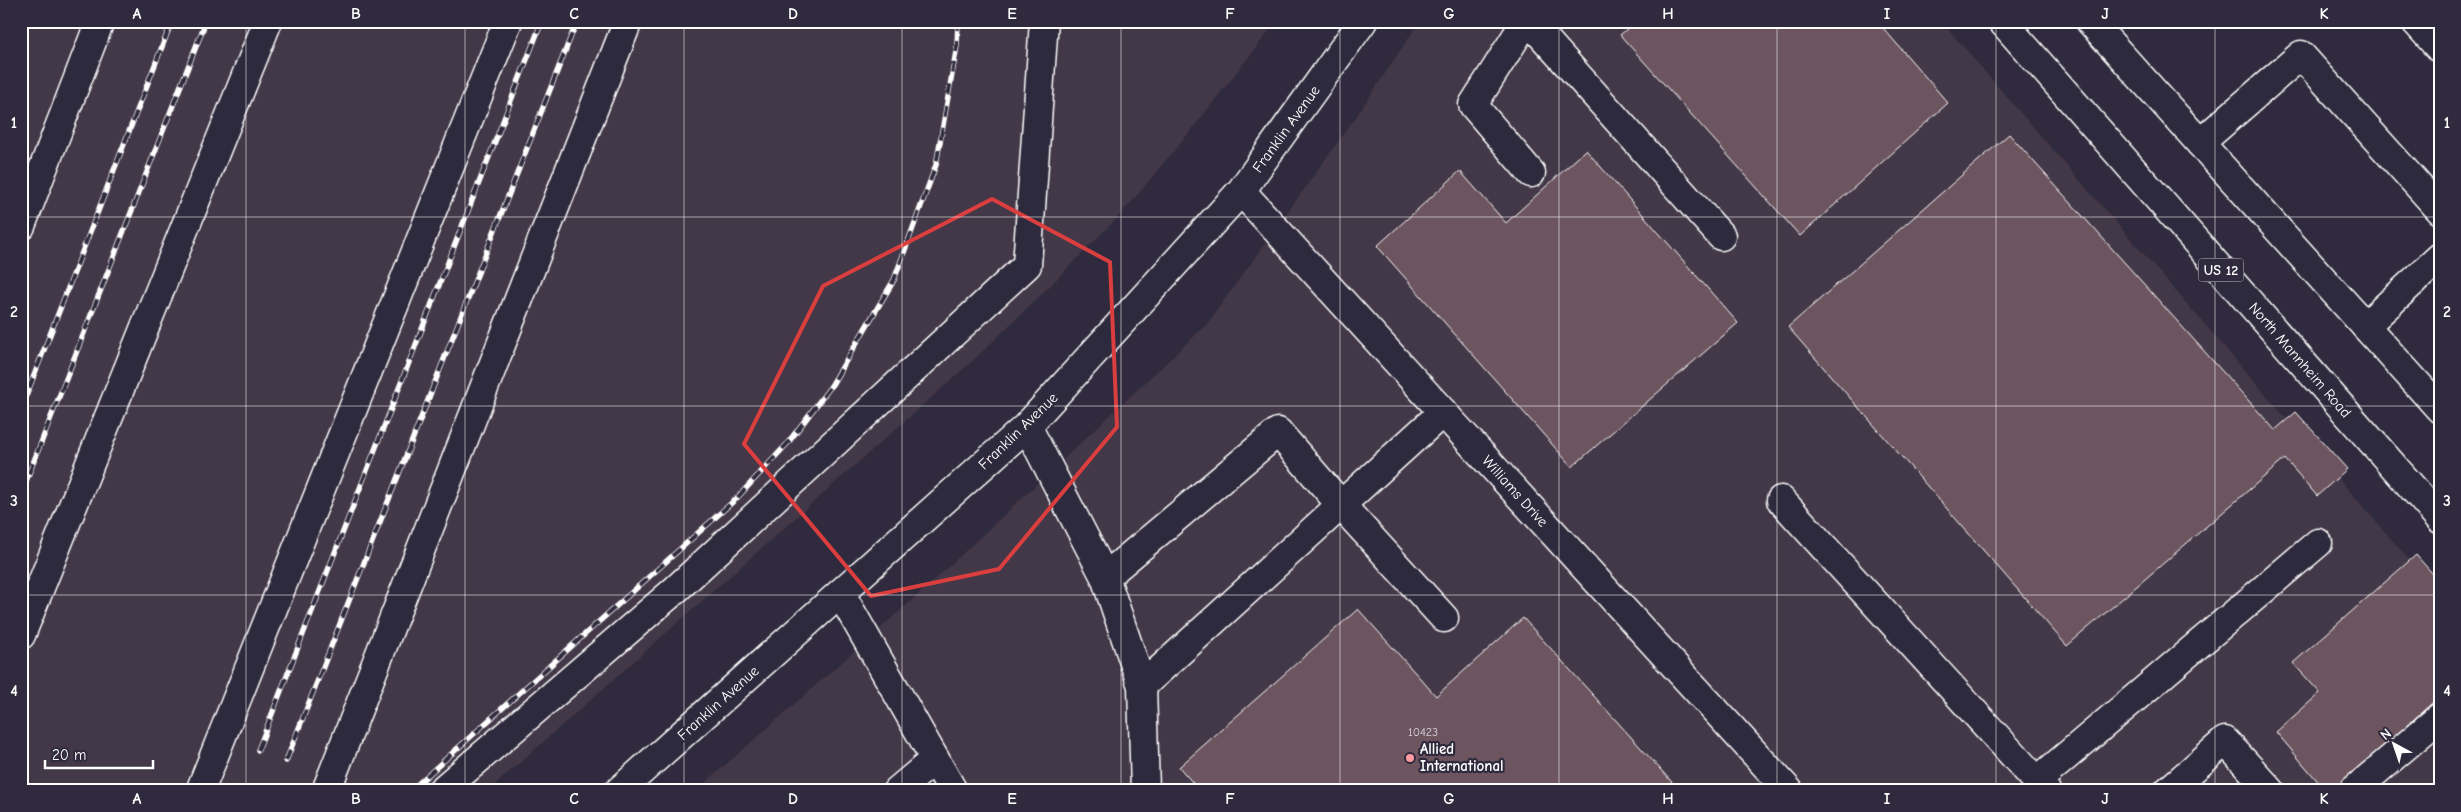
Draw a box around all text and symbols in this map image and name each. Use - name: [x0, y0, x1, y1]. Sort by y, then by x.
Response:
- text: A: [133, 5, 142, 23]
- text: B: [351, 5, 361, 23]
- text: C: [569, 5, 579, 23]
- text: D: [788, 5, 798, 23]
- text: E: [1007, 5, 1017, 23]
- text: F: [1225, 5, 1235, 23]
- text: G: [1443, 5, 1455, 23]
- text: H: [1662, 5, 1674, 23]
- text: I: [1884, 5, 1890, 23]
- text: J: [2101, 5, 2109, 23]
- text: K: [2319, 5, 2329, 23]
- street label: Franklin Avenue: [1248, 82, 1324, 176]
- text: 1: [11, 114, 17, 132]
- text: 1: [2444, 114, 2450, 132]
- road number: US 12: [2198, 258, 2244, 282]
- street label: North Mannheim Road: [2245, 299, 2355, 421]
- text: 2: [10, 303, 18, 321]
- text: 2: [2443, 303, 2451, 321]
- street label: Franklin Avenue: [975, 388, 1062, 473]
- street label: Williams Drive: [1478, 452, 1552, 531]
- text: 3: [10, 492, 18, 510]
- text: 3: [2443, 492, 2451, 510]
- street label: Franklin Avenue: [674, 661, 763, 744]
- text: 4: [10, 682, 18, 700]
- text: 4: [2443, 682, 2451, 700]
- north arrow: [2368, 720, 2418, 770]
- house number: 10423: [1408, 725, 1438, 739]
- text: N: [2377, 725, 2395, 744]
- scale bar: [45, 737, 152, 769]
- place label: Allied International: [1420, 740, 1504, 775]
- text: 20 m: [52, 746, 86, 764]
- marker: Allied International: [1404, 752, 1416, 764]
- text: A: [133, 790, 142, 808]
- text: B: [351, 790, 361, 808]
- text: C: [569, 790, 579, 808]
- text: D: [788, 790, 798, 808]
- text: E: [1007, 790, 1017, 808]
- text: F: [1225, 790, 1235, 808]
- text: G: [1443, 790, 1455, 808]
- text: H: [1662, 790, 1674, 808]
- text: I: [1884, 790, 1890, 808]
- text: J: [2101, 790, 2109, 808]
- text: K: [2319, 790, 2329, 808]

